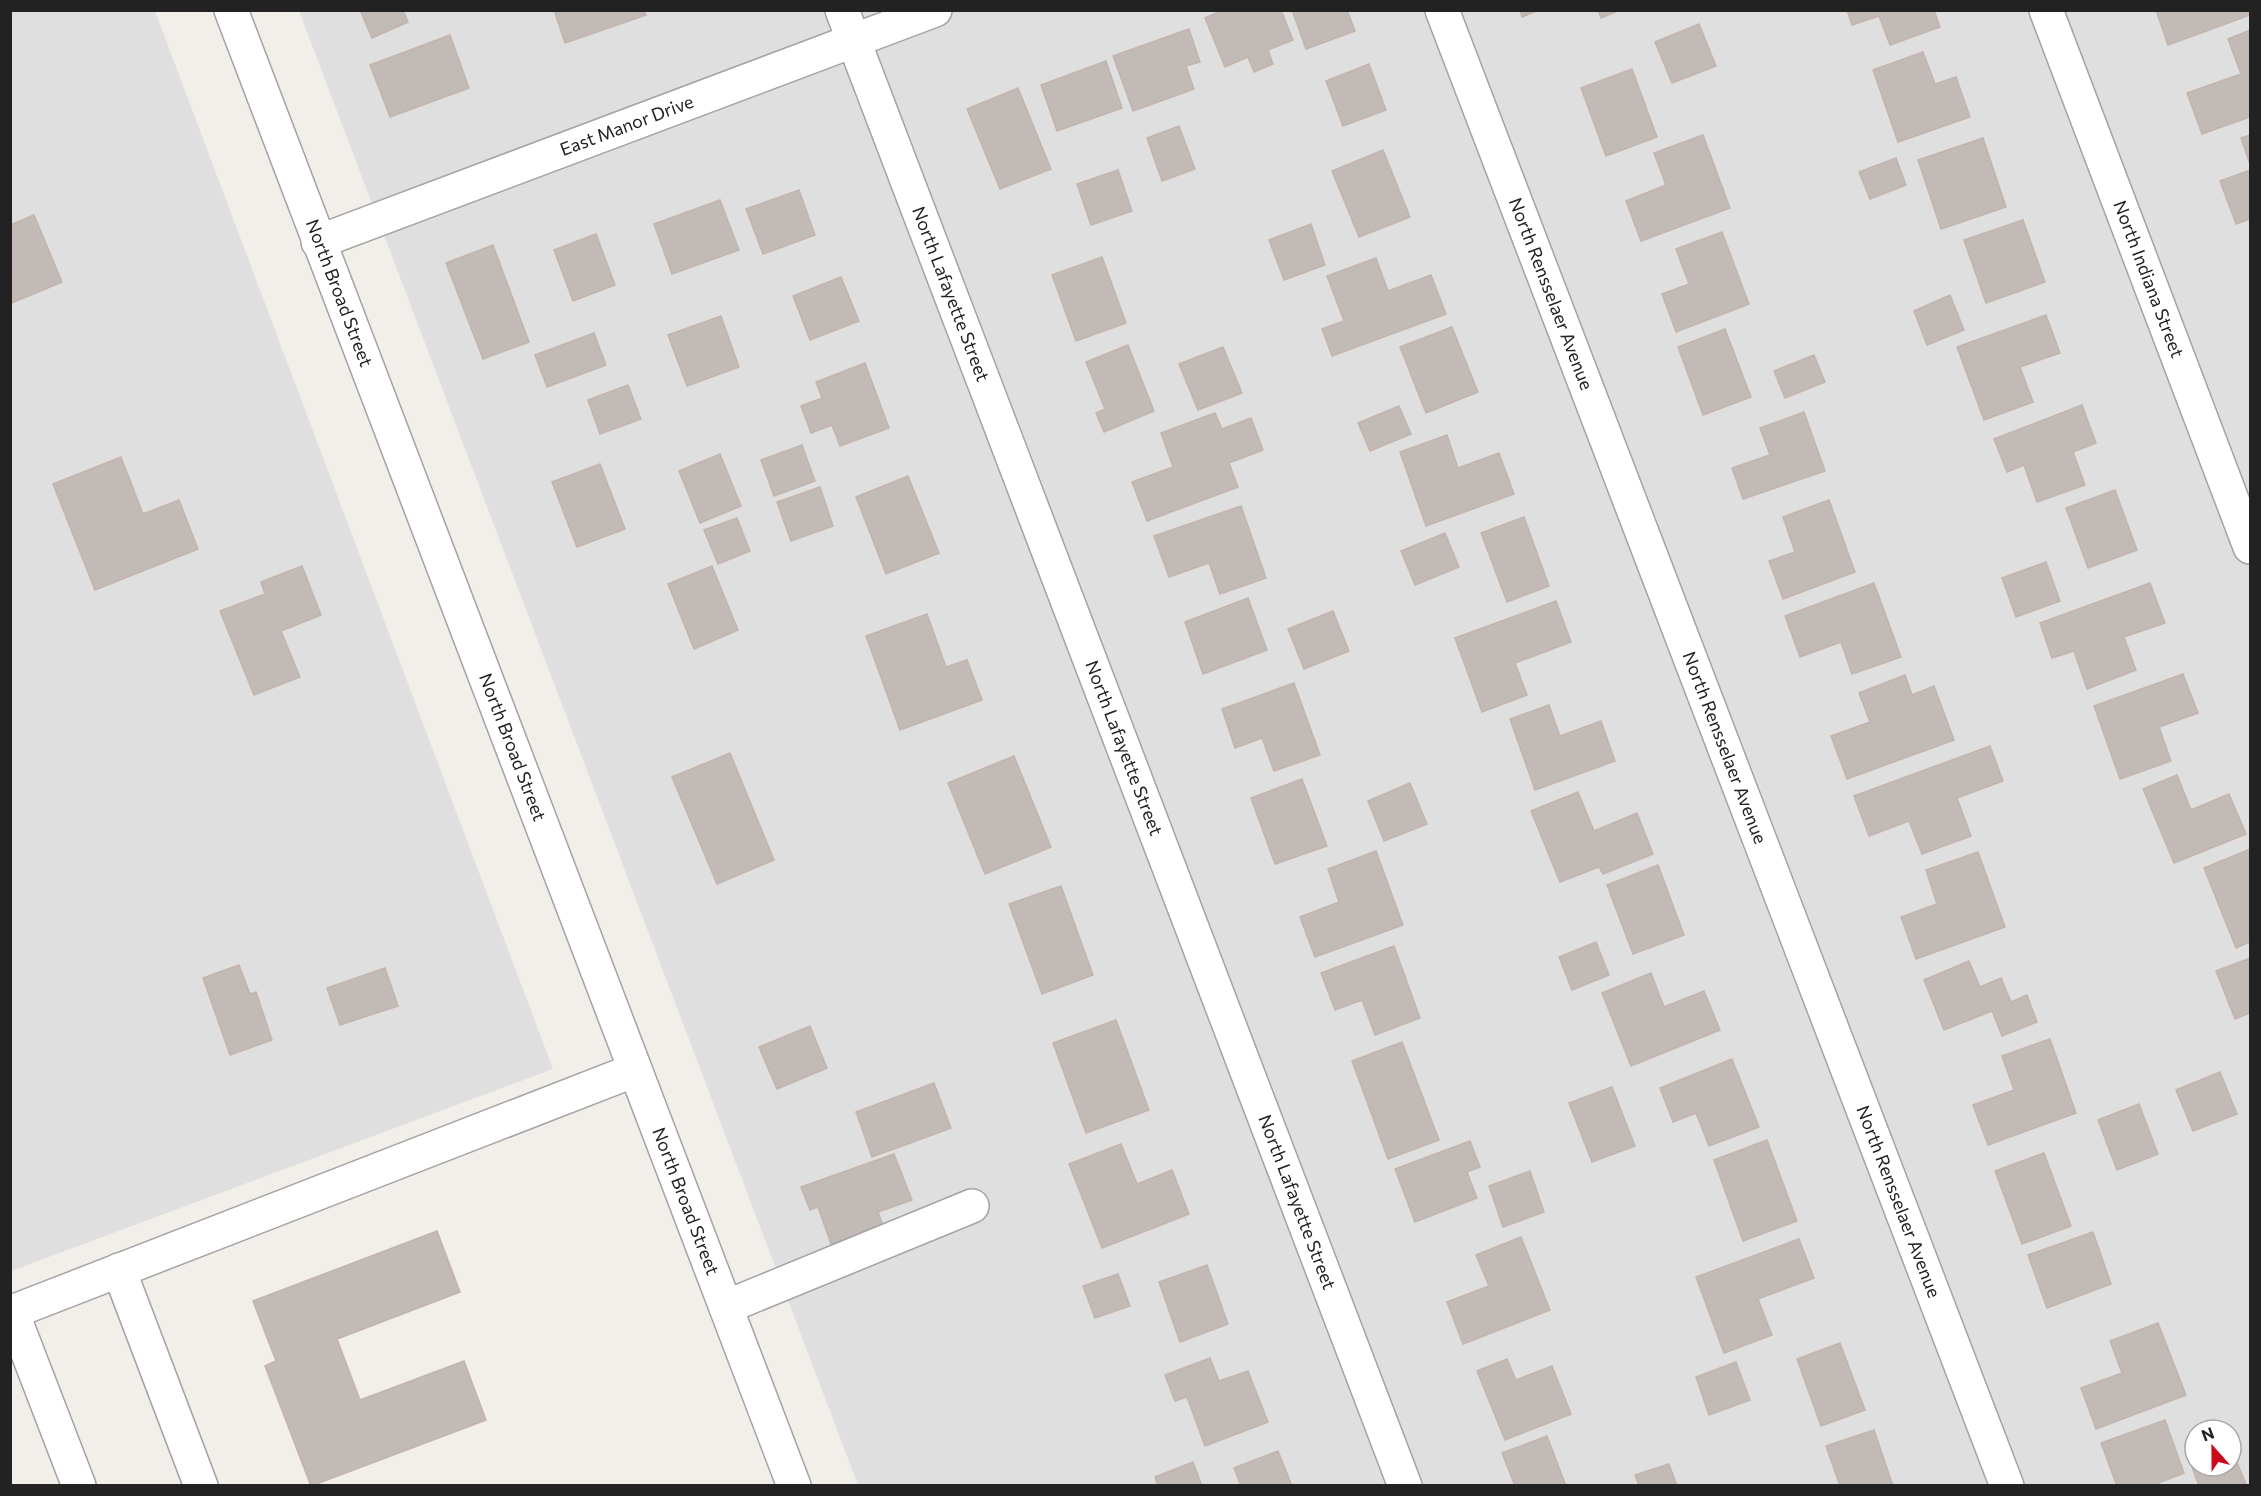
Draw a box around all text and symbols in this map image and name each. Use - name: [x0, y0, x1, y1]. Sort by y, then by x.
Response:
- street label: East Manor Drive: [557, 90, 696, 160]
- street label: North Rensselaer Avenue: [1505, 194, 1598, 393]
- street label: North Indiana Street: [2109, 197, 2189, 361]
- street label: North Lafayette Street: [908, 203, 995, 384]
- street label: North Broad Street: [302, 216, 378, 370]
- street label: North Rensselaer Avenue: [1679, 648, 1772, 847]
- street label: North Lafayette Street: [1081, 657, 1168, 838]
- street label: North Broad Street: [475, 670, 551, 824]
- street label: North Rensselaer Avenue: [1852, 1102, 1946, 1301]
- street label: North Lafayette Street: [1254, 1111, 1341, 1292]
- street label: North Broad Street: [648, 1124, 724, 1278]
- north arrow: [2183, 1418, 2243, 1478]
- text: N: [2198, 1423, 2216, 1445]

